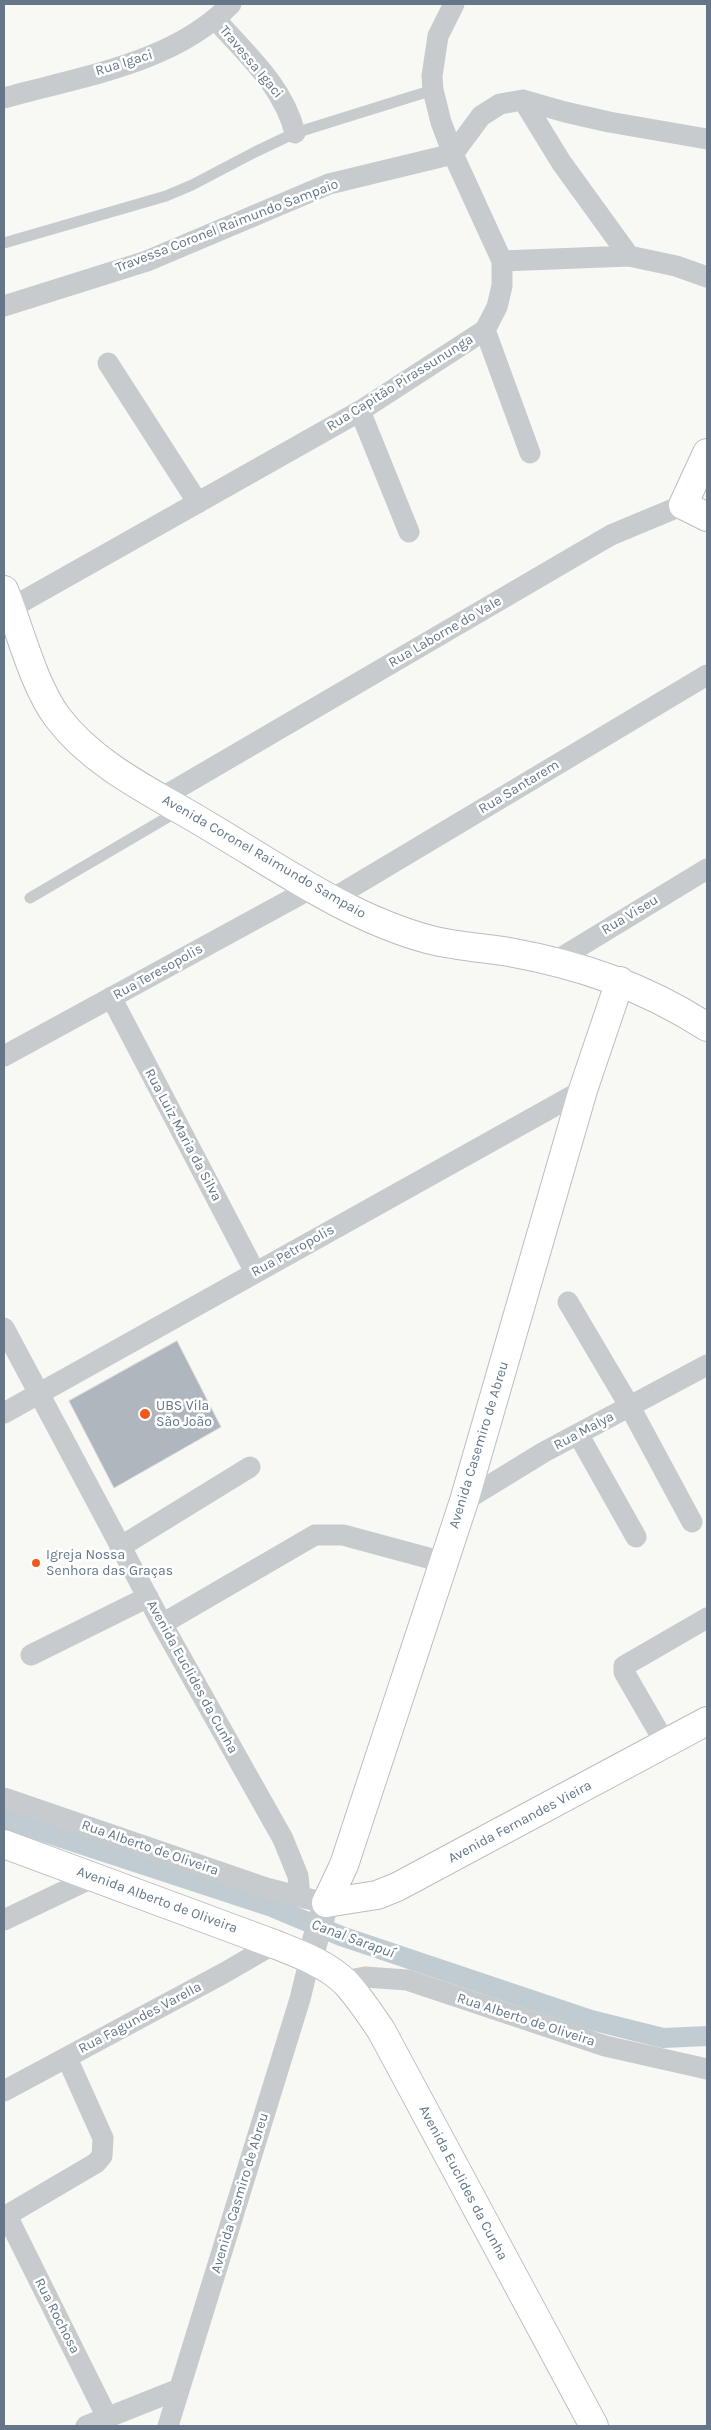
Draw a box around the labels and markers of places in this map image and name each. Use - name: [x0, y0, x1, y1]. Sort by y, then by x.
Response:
- place label: UBS Vila São João: [156, 1398, 212, 1430]
- marker: UBS Vila São João: [138, 1407, 152, 1421]
- place label: Igreja Nossa Senhora das Graças: [46, 1547, 173, 1580]
- marker: Igreja Nossa Senhora das Graças: [30, 1557, 42, 1569]

